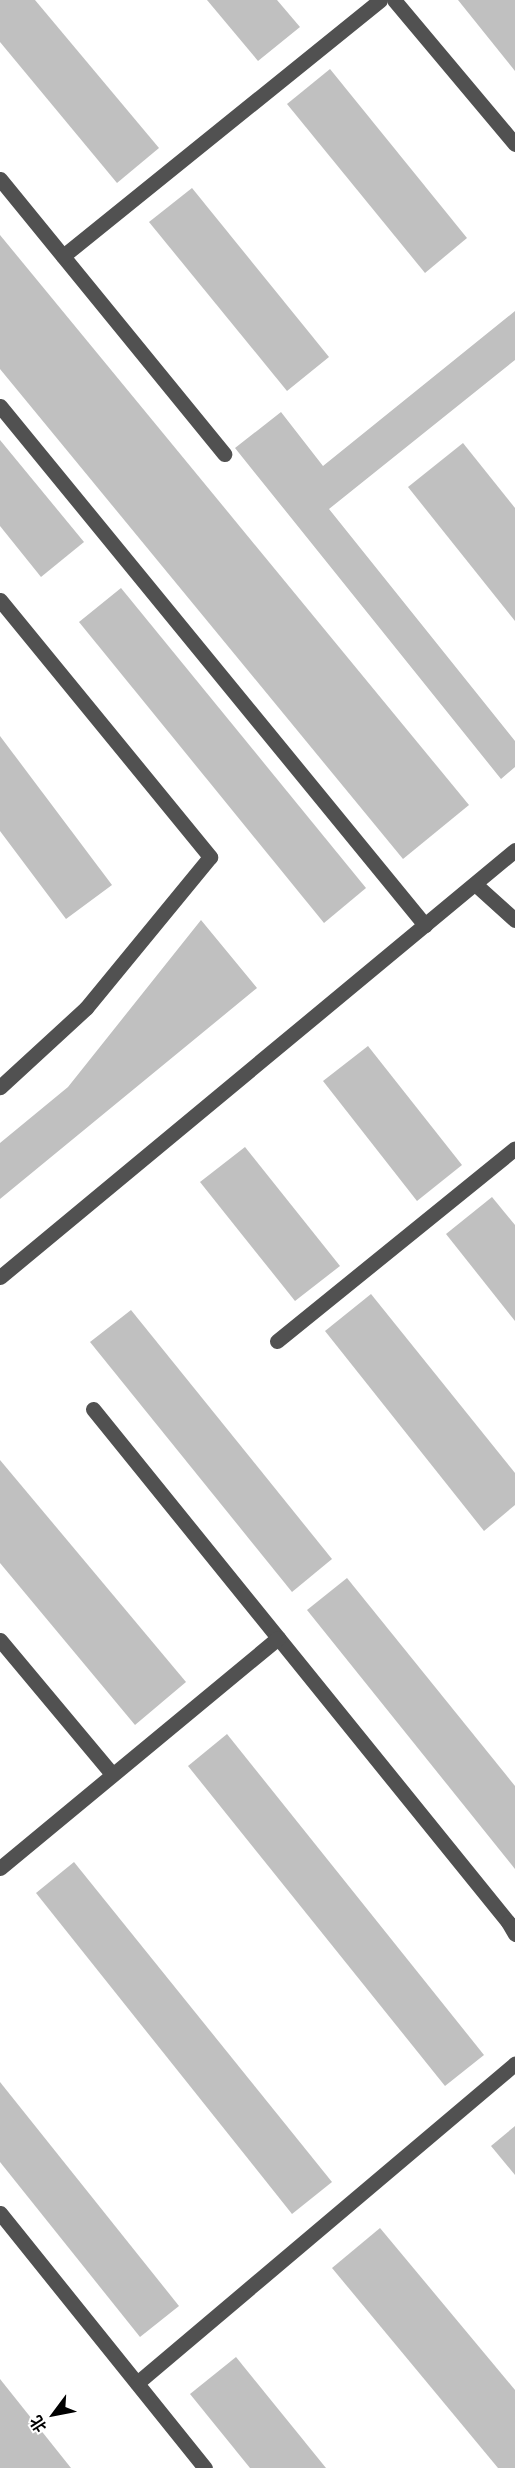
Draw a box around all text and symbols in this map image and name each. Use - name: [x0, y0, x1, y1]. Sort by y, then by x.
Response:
- north arrow: [24, 2384, 84, 2444]
- text: 北: [26, 2412, 51, 2436]

